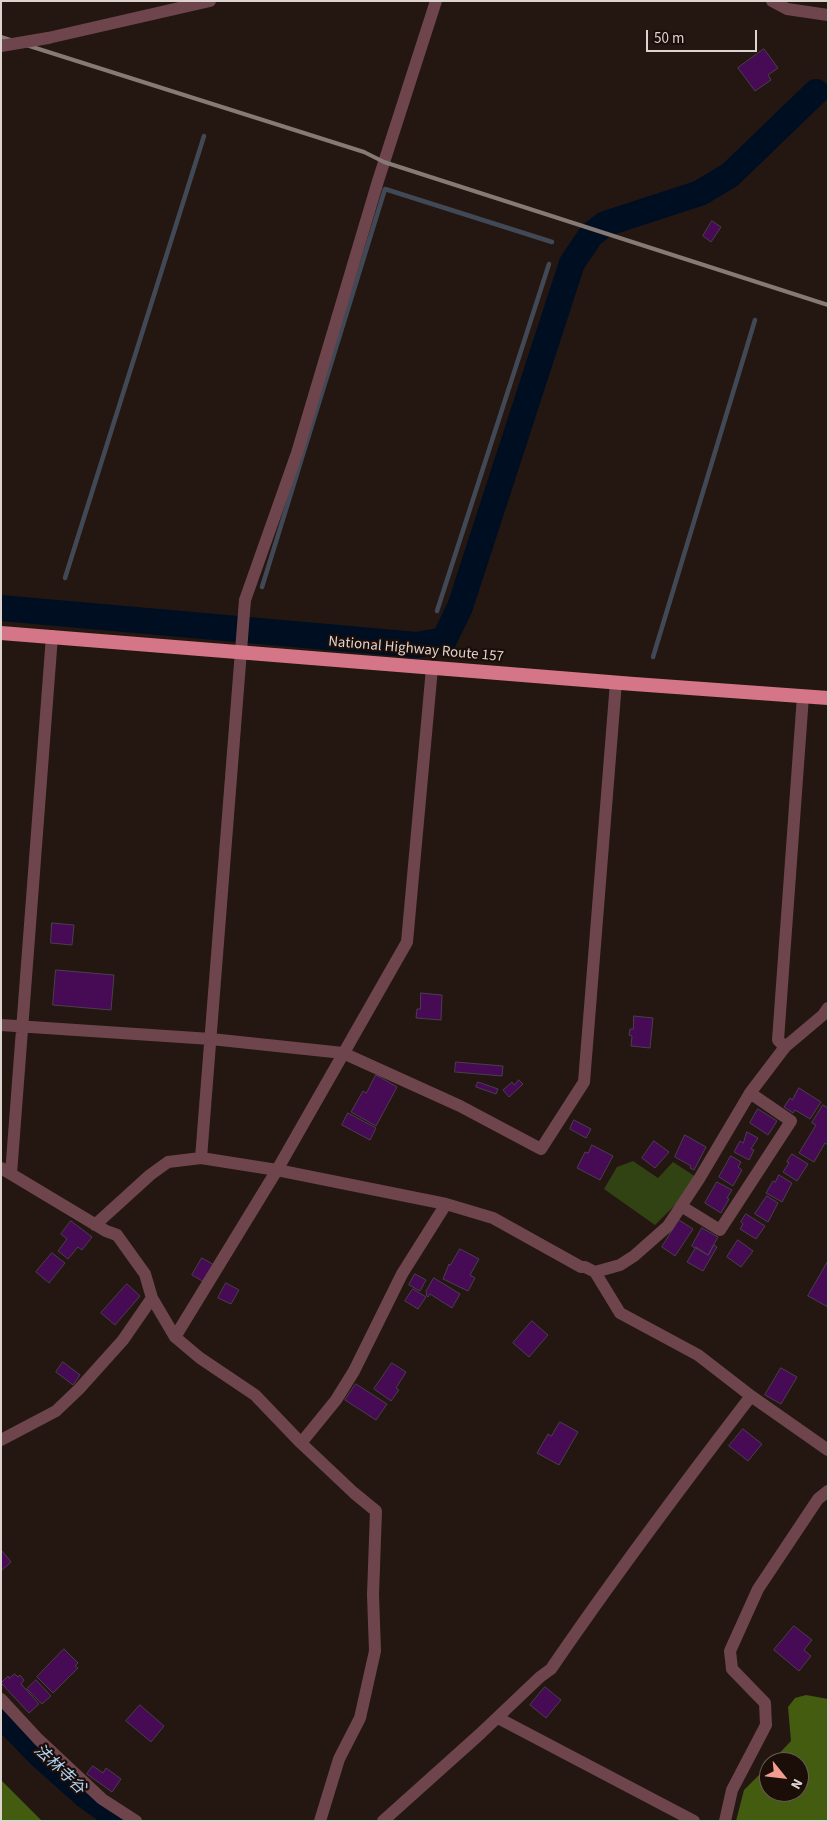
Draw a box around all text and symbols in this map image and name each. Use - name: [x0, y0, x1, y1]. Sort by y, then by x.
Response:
- scale bar: [649, 20, 760, 52]
- text: 50 m: [654, 28, 684, 49]
- street label: National Highway Route 157: [327, 633, 505, 667]
- water label: 法林寺谷: [29, 1741, 89, 1799]
- north arrow: [759, 1752, 809, 1802]
- text: N: [785, 1775, 807, 1793]

